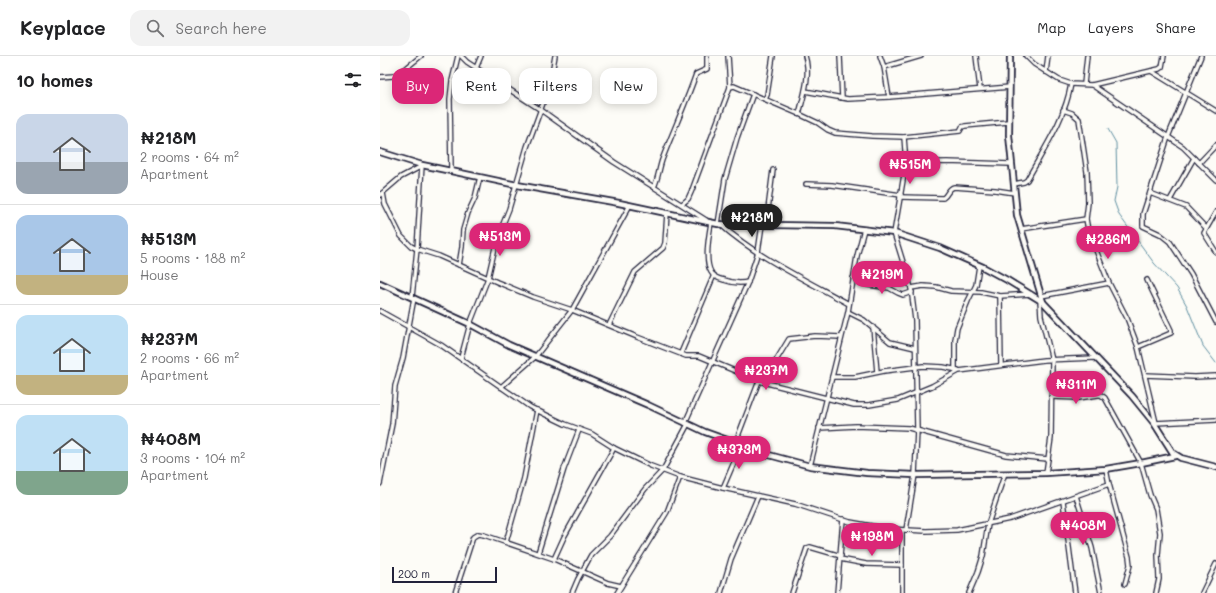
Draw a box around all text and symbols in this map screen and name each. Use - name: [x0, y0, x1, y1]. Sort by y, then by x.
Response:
- search box: [130, 10, 410, 46]
- text: Keyplace: [20, 15, 106, 40]
- icon: search: [144, 17, 166, 39]
- text: Search here: [176, 18, 267, 38]
- text: Map: [1037, 18, 1066, 37]
- text: Layers: [1088, 18, 1134, 37]
- text: Share: [1156, 18, 1196, 37]
- chip: Buy: [392, 68, 444, 104]
- chip: Rent: [452, 68, 511, 104]
- chip: Filters: [519, 68, 592, 104]
- chip: New: [600, 68, 657, 104]
- text: 10 homes: [16, 69, 93, 91]
- icon: filters: [342, 69, 364, 91]
- text: ₦218M: [140, 126, 197, 148]
- icon: home: [48, 130, 96, 178]
- text: 2 rooms · 64 m²: [140, 148, 239, 165]
- pin: ₦515M: [882, 151, 938, 185]
- text: ₦515M: [888, 155, 932, 172]
- text: Apartment: [140, 165, 209, 182]
- pin: ₦218M: [724, 204, 780, 238]
- text: ₦218M: [730, 208, 774, 225]
- pin: ₦513M: [472, 223, 528, 257]
- pin: ₦286M: [1080, 226, 1136, 260]
- text: ₦513M: [140, 227, 197, 249]
- text: ₦513M: [478, 227, 522, 244]
- text: ₦286M: [1085, 230, 1131, 247]
- icon: home: [48, 231, 96, 279]
- text: 5 rooms · 188 m²: [140, 249, 245, 266]
- pin: ₦219M: [854, 261, 910, 295]
- text: ₦219M: [860, 265, 904, 282]
- text: House: [140, 266, 178, 283]
- text: ₦237M: [140, 327, 198, 349]
- icon: home: [48, 331, 96, 379]
- text: 2 rooms · 66 m²: [140, 349, 239, 366]
- pin: ₦237M: [738, 357, 794, 391]
- text: ₦237M: [744, 361, 788, 378]
- text: Apartment: [140, 366, 209, 383]
- pin: ₦311M: [1048, 371, 1104, 405]
- text: ₦311M: [1055, 375, 1097, 392]
- text: ₦408M: [140, 427, 201, 449]
- icon: home: [48, 431, 96, 479]
- pin: ₦373M: [711, 436, 767, 470]
- text: ₦373M: [716, 440, 762, 457]
- text: 3 rooms · 104 m²: [140, 449, 245, 466]
- text: Apartment: [140, 466, 209, 483]
- pin: ₦408M: [1055, 512, 1111, 546]
- text: ₦408M: [1060, 516, 1106, 533]
- pin: ₦198M: [844, 523, 900, 557]
- text: ₦198M: [850, 527, 894, 544]
- scale bar: [392, 565, 497, 584]
- text: 200 m: [398, 566, 430, 581]

